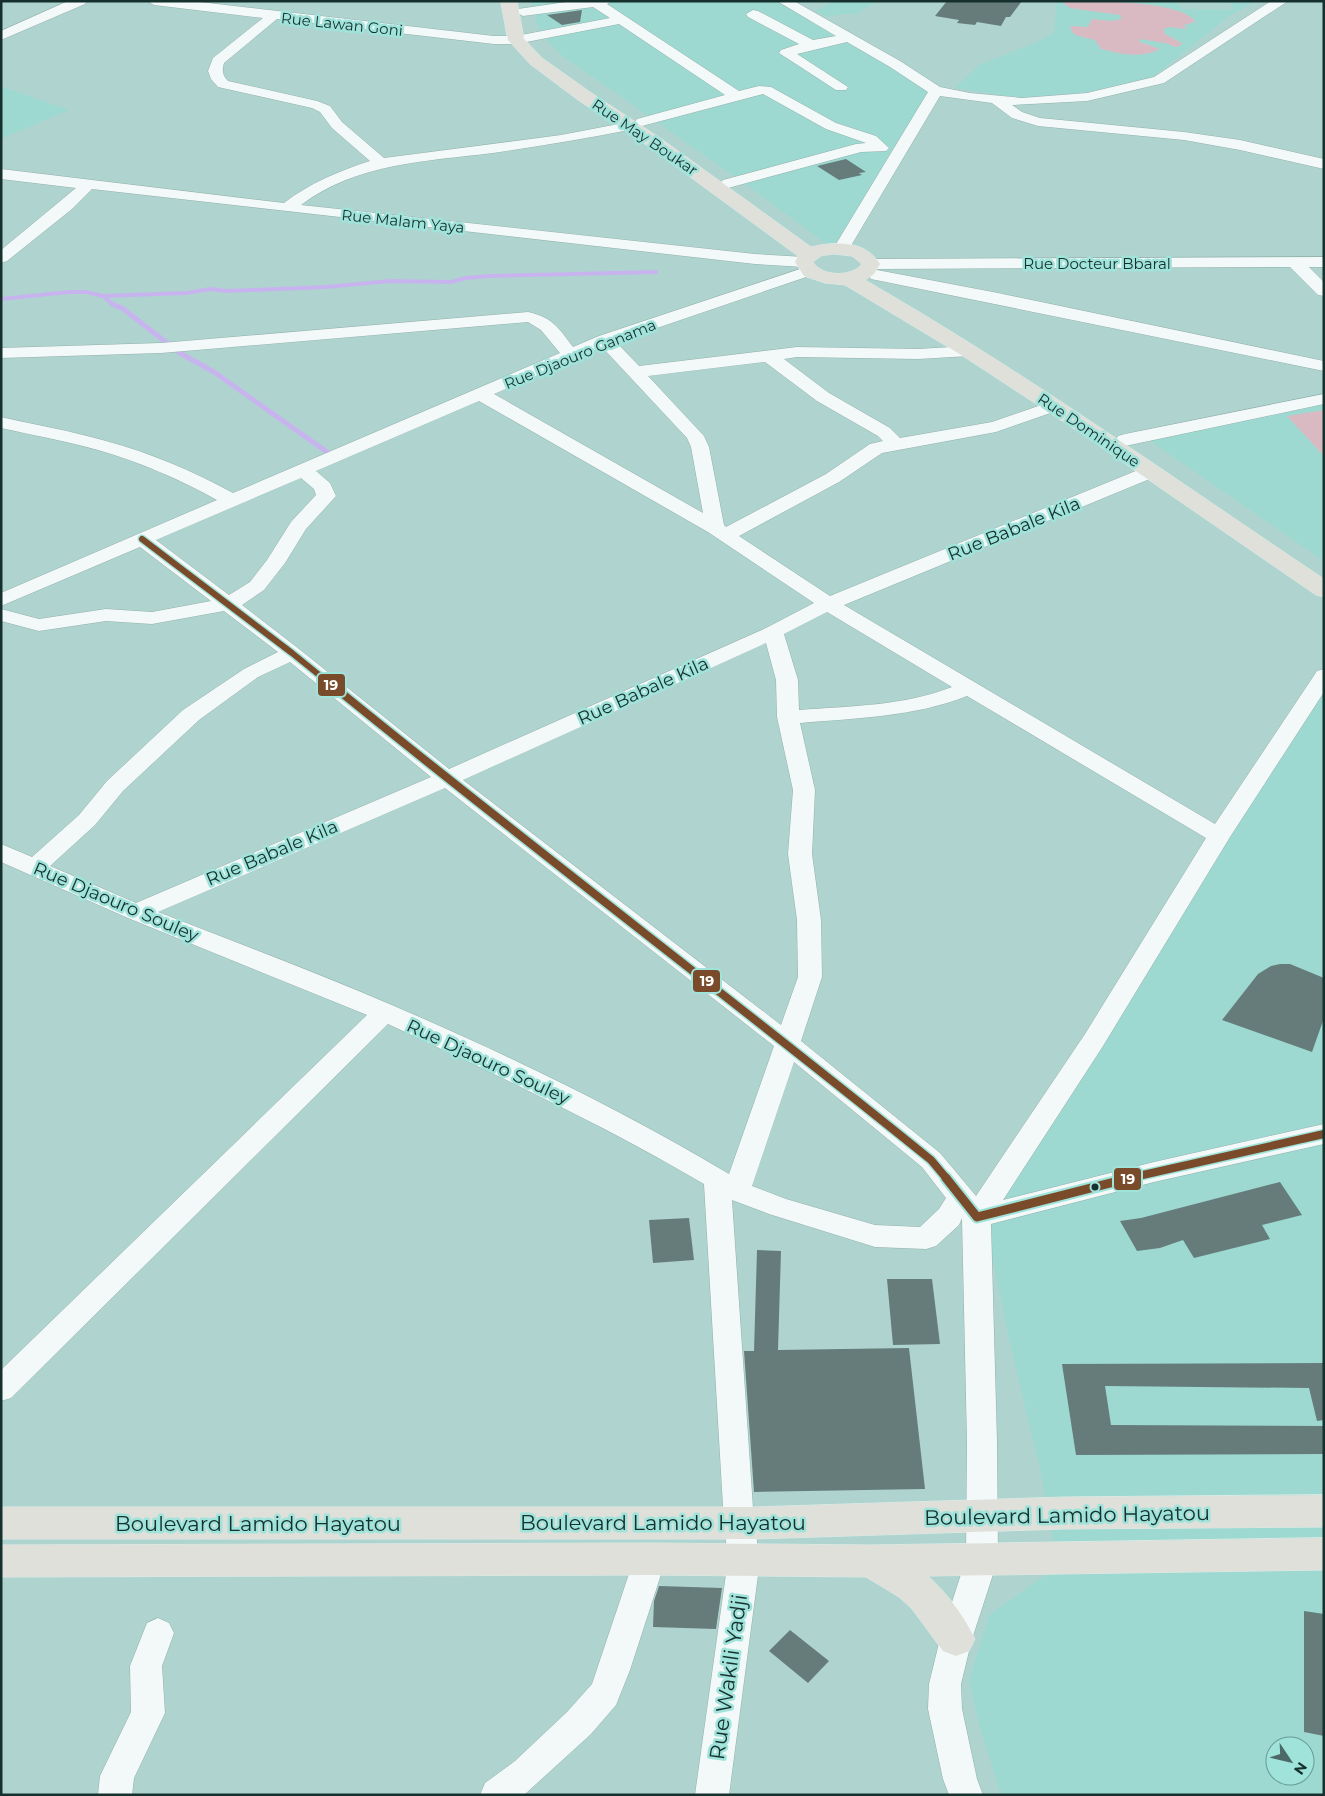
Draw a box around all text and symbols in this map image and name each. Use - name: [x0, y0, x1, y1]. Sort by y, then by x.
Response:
- street label: Rue Lawan Goni: [280, 8, 404, 40]
- street label: Rue May Boukar: [589, 95, 701, 179]
- street label: Rue Malam Yaya: [341, 205, 465, 237]
- street label: Rue Docteur Bbaral: [1023, 254, 1171, 273]
- street label: Rue Djaouro Ganama: [501, 315, 659, 393]
- street label: Rue Dominique: [1034, 389, 1144, 471]
- street label: Rue Babale Kila: [944, 492, 1084, 566]
- street label: Rue Babale Kila: [574, 652, 712, 730]
- line badge: 19: [317, 673, 346, 697]
- text: 19: [324, 676, 338, 694]
- street label: Rue Babale Kila: [203, 815, 341, 891]
- street label: Rue Djaouro Souley: [30, 857, 202, 947]
- line badge: 19: [692, 969, 721, 993]
- text: 19: [700, 972, 714, 990]
- street label: Rue Djaouro Souley: [403, 1015, 573, 1110]
- line badge: 19: [1113, 1167, 1142, 1191]
- text: 19: [1121, 1170, 1135, 1188]
- unlabelled marker: [1090, 1182, 1100, 1192]
- street label: Boulevard Lamido Hayatou: [924, 1500, 1210, 1530]
- street label: Boulevard Lamido Hayatou: [520, 1510, 806, 1535]
- street label: Boulevard Lamido Hayatou: [115, 1511, 401, 1536]
- street label: Rue Wakili Yadji: [704, 1593, 752, 1761]
- north arrow: [1265, 1736, 1315, 1786]
- text: N: [1290, 1759, 1311, 1778]

